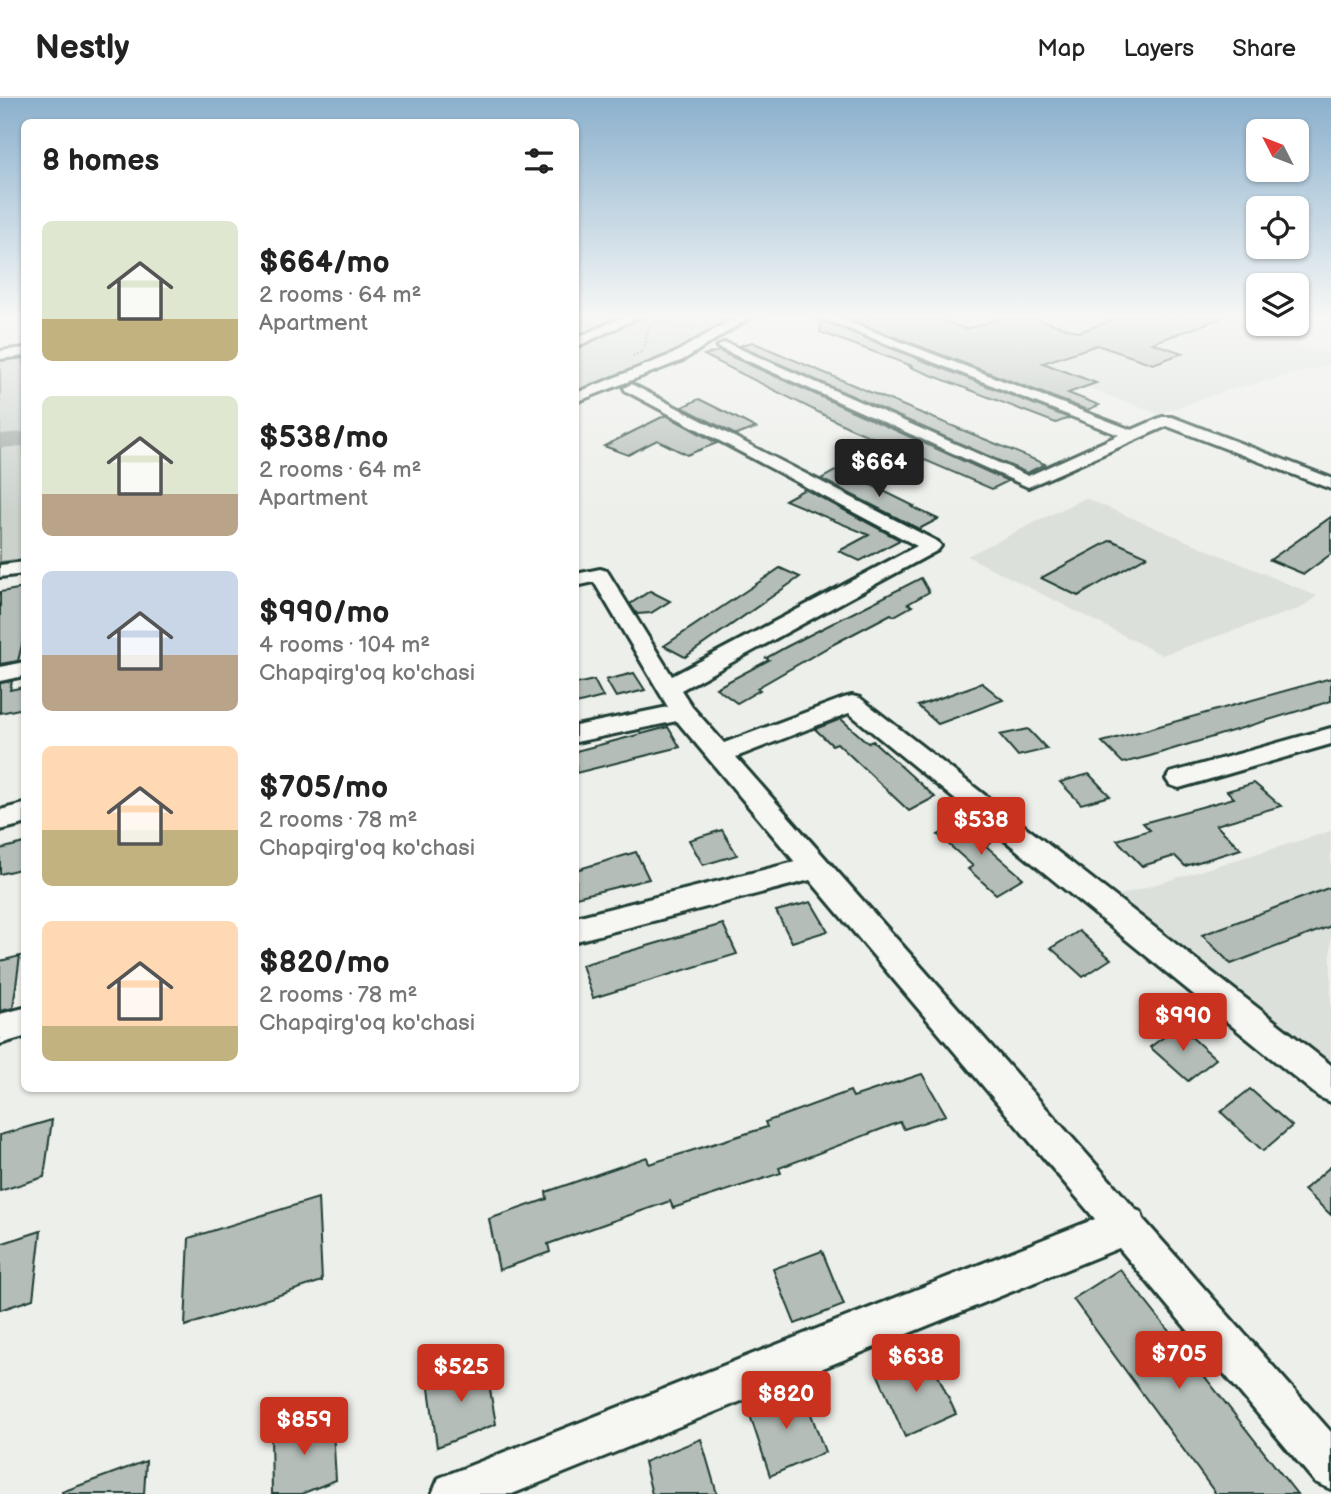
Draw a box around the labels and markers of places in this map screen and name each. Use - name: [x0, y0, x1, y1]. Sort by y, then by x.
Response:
- pin: $664: [838, 440, 920, 499]
- pin: $538: [940, 798, 1022, 857]
- pin: $990: [1142, 993, 1224, 1053]
- pin: $705: [1138, 1332, 1220, 1391]
- pin: $638: [875, 1334, 957, 1394]
- pin: $525: [420, 1344, 502, 1404]
- pin: $820: [745, 1372, 827, 1431]
- pin: $859: [263, 1398, 345, 1457]

